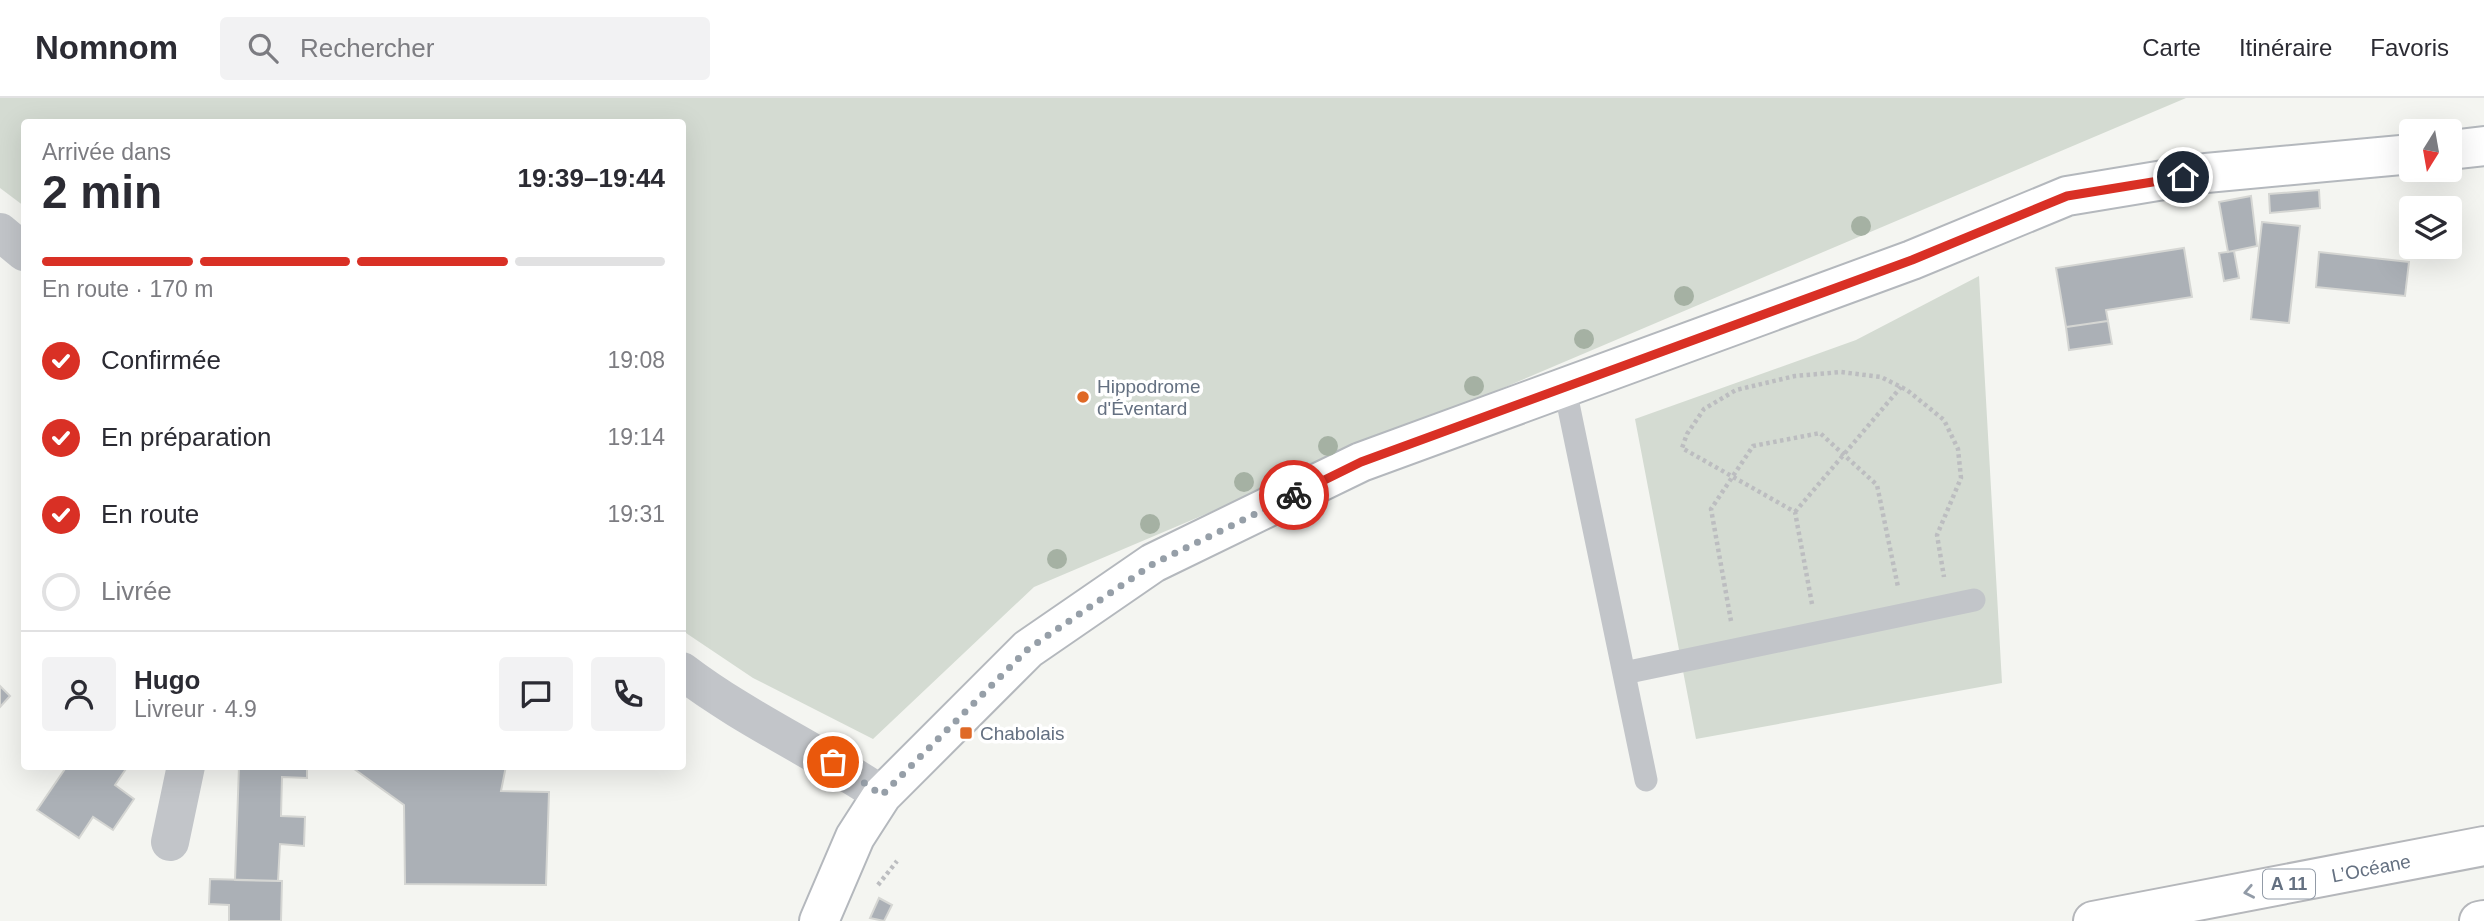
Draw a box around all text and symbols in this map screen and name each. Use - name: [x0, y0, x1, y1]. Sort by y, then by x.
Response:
- search box: [220, 17, 710, 80]
- text: Nomnom: [35, 29, 178, 66]
- icon: search: [244, 29, 282, 67]
- text: Rechercher: [300, 33, 434, 63]
- text: Carte: [2142, 34, 2201, 61]
- text: Itinéraire: [2239, 34, 2332, 61]
- text: Favoris: [2370, 34, 2449, 61]
- north arrow: [2399, 119, 2462, 182]
- map controls: [2399, 119, 2462, 259]
- text: Arrivée dans: [42, 139, 171, 165]
- pin: [2153, 147, 2213, 207]
- icon: home: [2164, 158, 2202, 196]
- text: 19:39–19:44: [518, 163, 665, 193]
- text: 2 min: [42, 166, 162, 218]
- button: layers: [2399, 196, 2462, 259]
- text: En route · 170 m: [42, 276, 213, 302]
- icon: check: [42, 342, 80, 380]
- text: Confirmée: [101, 345, 221, 375]
- text: 19:08: [607, 347, 665, 373]
- place label: Hippodrome d'Éventard: [1097, 376, 1201, 419]
- marker: Hippodrome d'Éventard: [1075, 389, 1091, 405]
- icon: check: [42, 419, 80, 457]
- text: En préparation: [101, 422, 272, 452]
- text: 19:14: [607, 424, 665, 450]
- courier: [1259, 460, 1329, 530]
- icon: bike: [1275, 476, 1313, 514]
- icon: check: [42, 496, 80, 534]
- text: En route: [101, 499, 199, 529]
- text: 19:31: [607, 501, 665, 527]
- text: Livrée: [101, 576, 172, 606]
- button: person: [42, 657, 116, 731]
- button: chat: [499, 657, 573, 731]
- button: phone: [591, 657, 665, 731]
- text: Hugo: [134, 665, 200, 695]
- text: Livreur · 4.9: [134, 696, 257, 722]
- place label: Chabolais: [980, 723, 1065, 744]
- marker: Chabolais: [958, 725, 974, 741]
- pin: [803, 732, 863, 792]
- icon: bag: [814, 743, 852, 781]
- street label: L’Océane: [2330, 851, 2413, 886]
- road number: A 11: [2263, 870, 2315, 898]
- one-way arrow: [2243, 884, 2255, 899]

